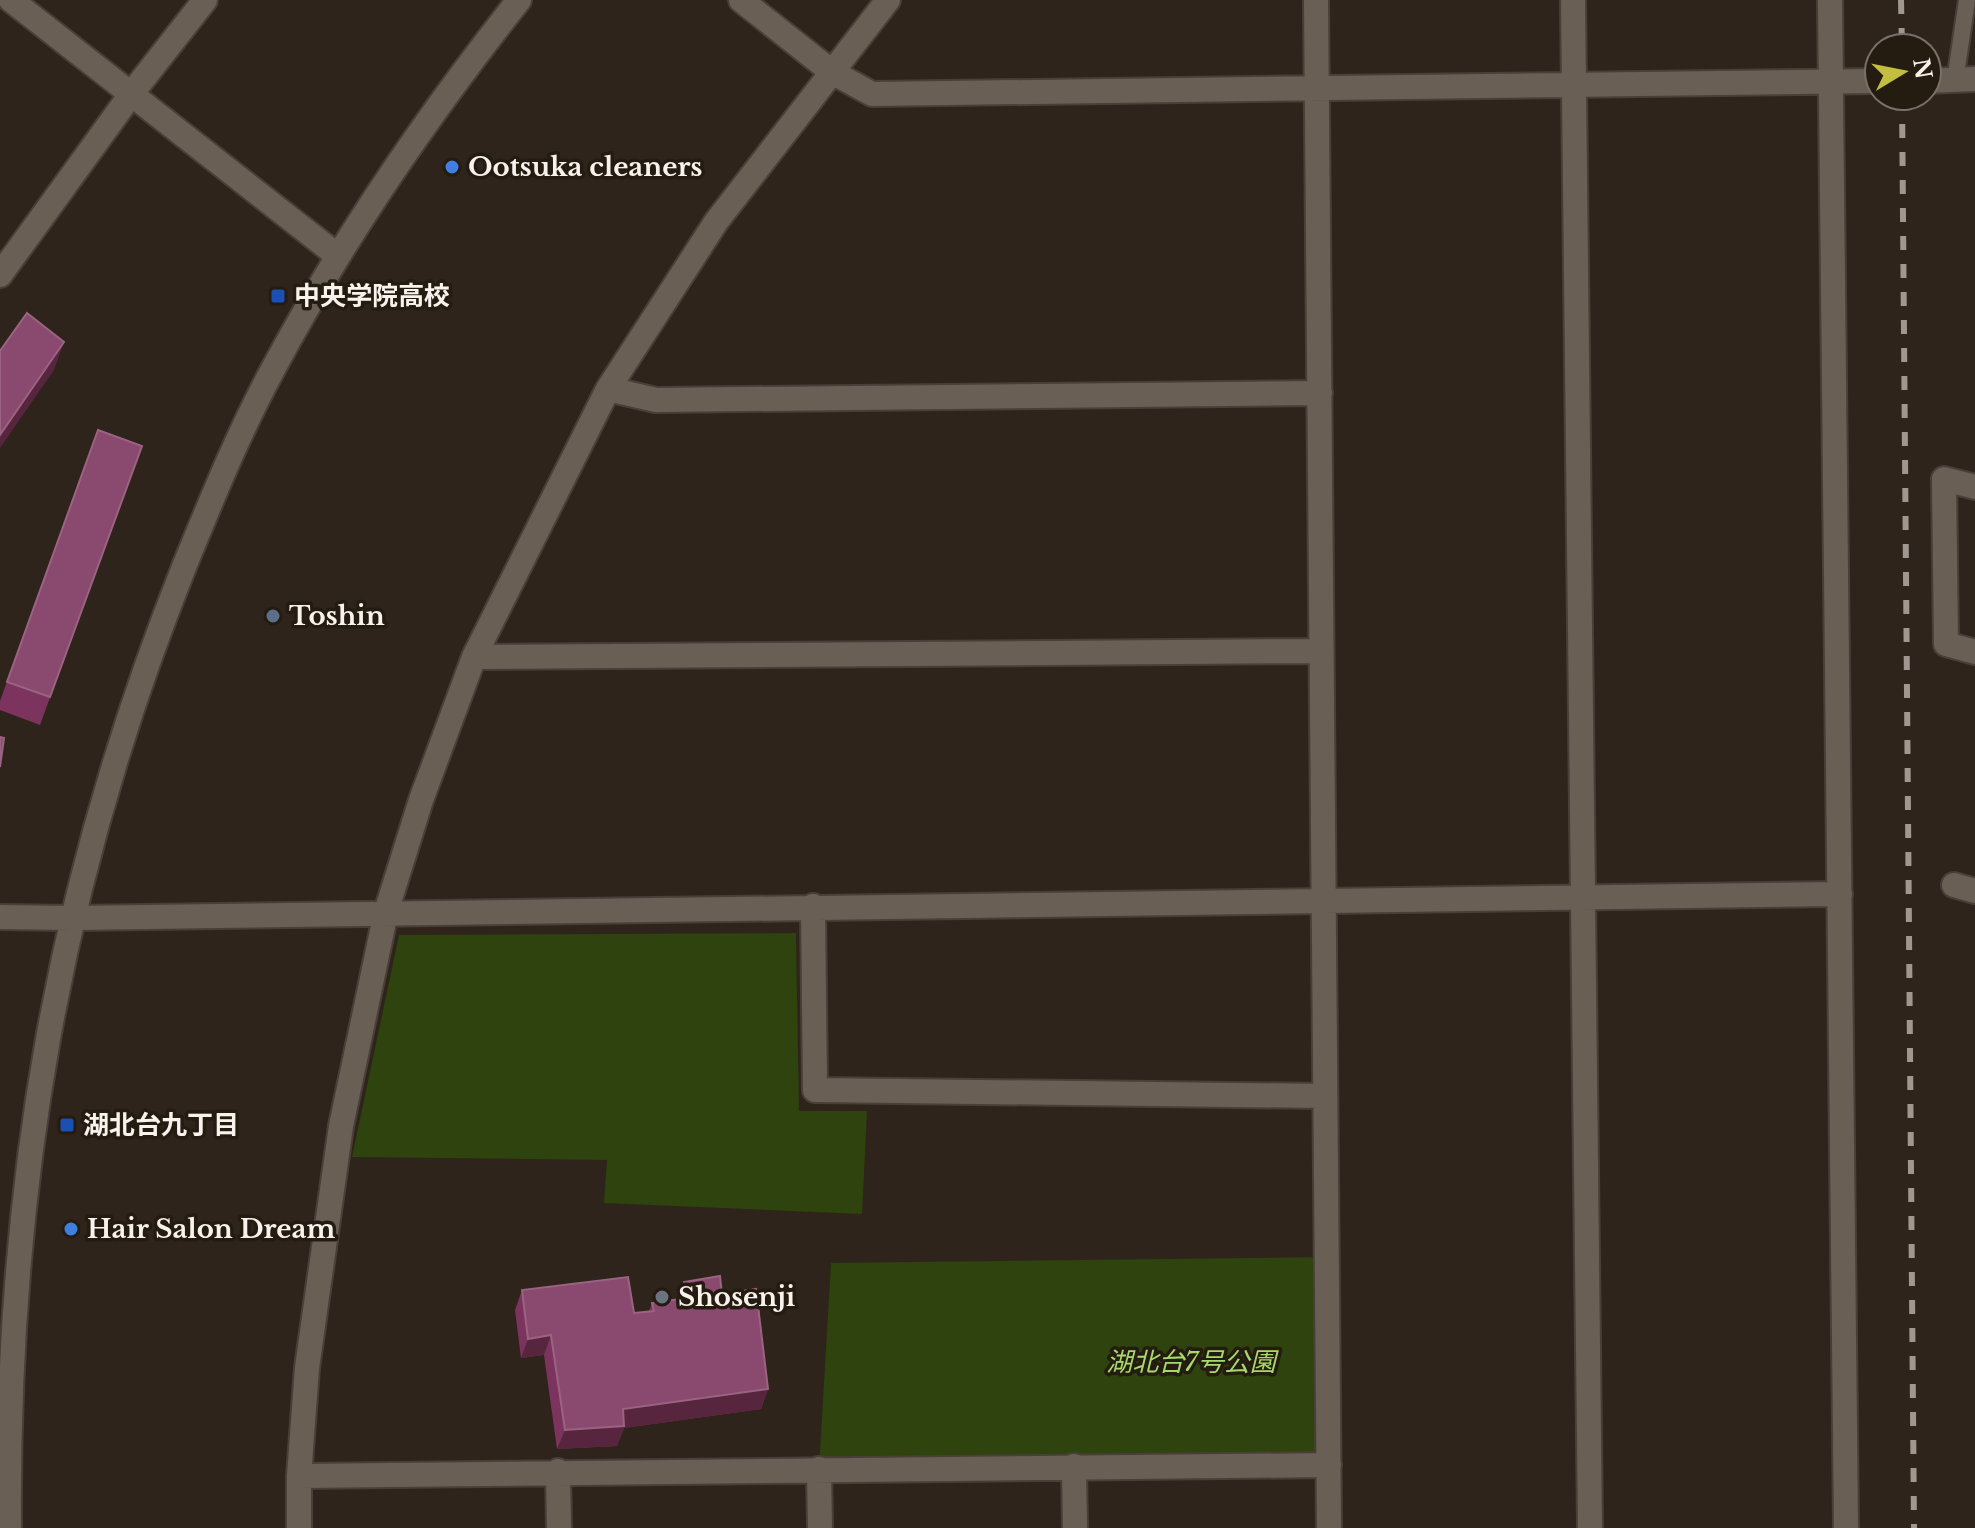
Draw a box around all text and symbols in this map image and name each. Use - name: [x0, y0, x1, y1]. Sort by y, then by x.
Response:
- north arrow: [1863, 32, 1943, 112]
- text: N: [1907, 56, 1937, 81]
- place label: Ootsuka cleaners: [468, 151, 702, 183]
- marker: Ootsuka cleaners: [443, 158, 461, 176]
- place label: 中央学院高校: [294, 280, 450, 312]
- marker: 中央学院高校: [269, 287, 287, 305]
- place label: Toshin: [289, 600, 385, 632]
- marker: Toshin: [264, 607, 282, 625]
- place label: 湖北台九丁目: [83, 1109, 239, 1141]
- marker: 湖北台九丁目: [58, 1116, 76, 1134]
- place label: Hair Salon Dream: [87, 1213, 335, 1245]
- marker: Hair Salon Dream: [62, 1220, 80, 1238]
- place label: Shosenji: [678, 1281, 795, 1313]
- marker: Shosenji: [653, 1288, 671, 1306]
- park label: 湖北台7号公園: [1106, 1346, 1280, 1378]

